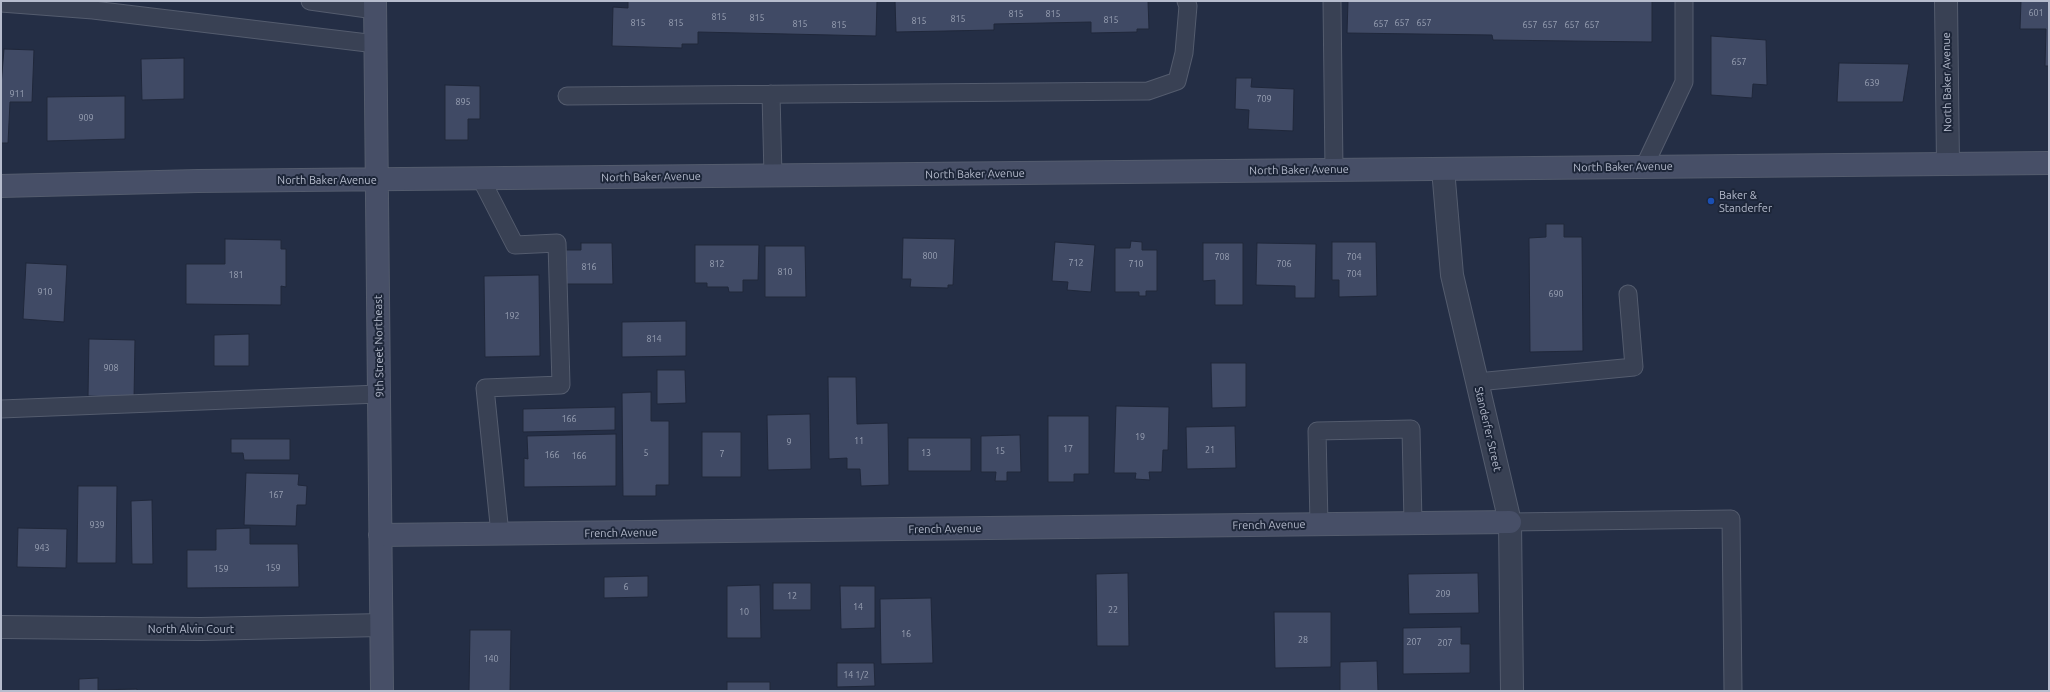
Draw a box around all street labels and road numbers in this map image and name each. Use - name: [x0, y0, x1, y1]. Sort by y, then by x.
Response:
- street label: North Baker Avenue: [1940, 32, 1954, 132]
- street label: North Baker Avenue: [1573, 160, 1673, 174]
- street label: North Baker Avenue: [1249, 163, 1349, 177]
- street label: North Baker Avenue: [925, 167, 1025, 181]
- street label: North Baker Avenue: [601, 170, 701, 184]
- street label: North Baker Avenue: [277, 173, 377, 187]
- street label: 9th Street Northeast: [372, 295, 386, 397]
- street label: Standerfer Street: [1472, 385, 1504, 473]
- street label: French Avenue: [1232, 518, 1306, 532]
- street label: French Avenue: [908, 522, 982, 536]
- street label: French Avenue: [584, 526, 658, 540]
- street label: North Alvin Court: [148, 622, 234, 636]

